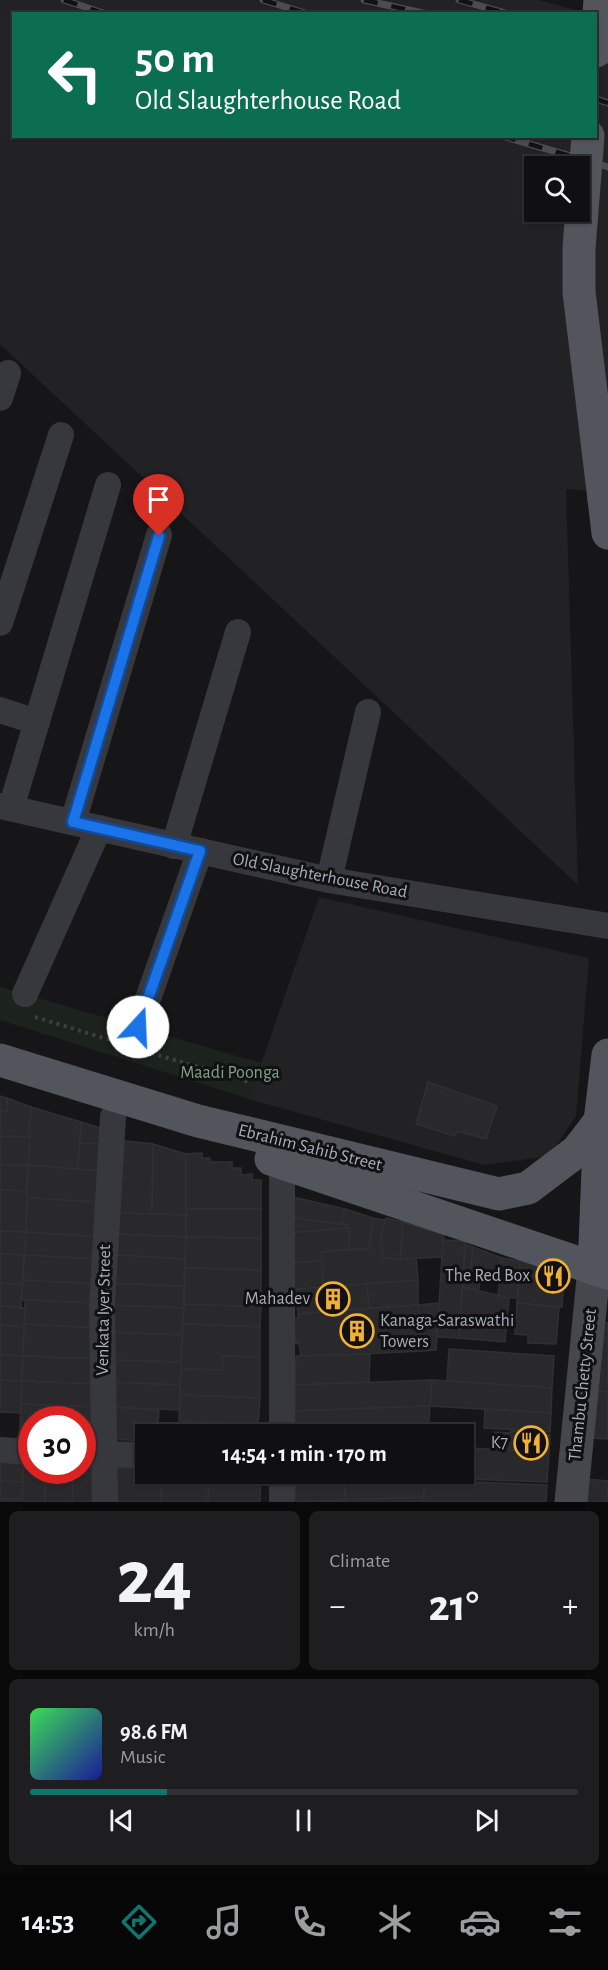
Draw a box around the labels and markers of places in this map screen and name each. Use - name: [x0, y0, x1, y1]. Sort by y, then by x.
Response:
- pin: [133, 474, 184, 536]
- restaurant icon: The Red Box: [535, 1258, 571, 1294]
- place label: The Red Box: [445, 1267, 530, 1285]
- building icon: Mahadev: [315, 1281, 351, 1317]
- place label: Mahadev: [245, 1290, 310, 1308]
- place label: Kanaga-Saraswathi Towers: [380, 1312, 514, 1351]
- building icon: Kanaga-Saraswathi Towers: [339, 1313, 375, 1349]
- restaurant icon: K7: [513, 1425, 549, 1461]
- place label: K7: [491, 1434, 508, 1452]

